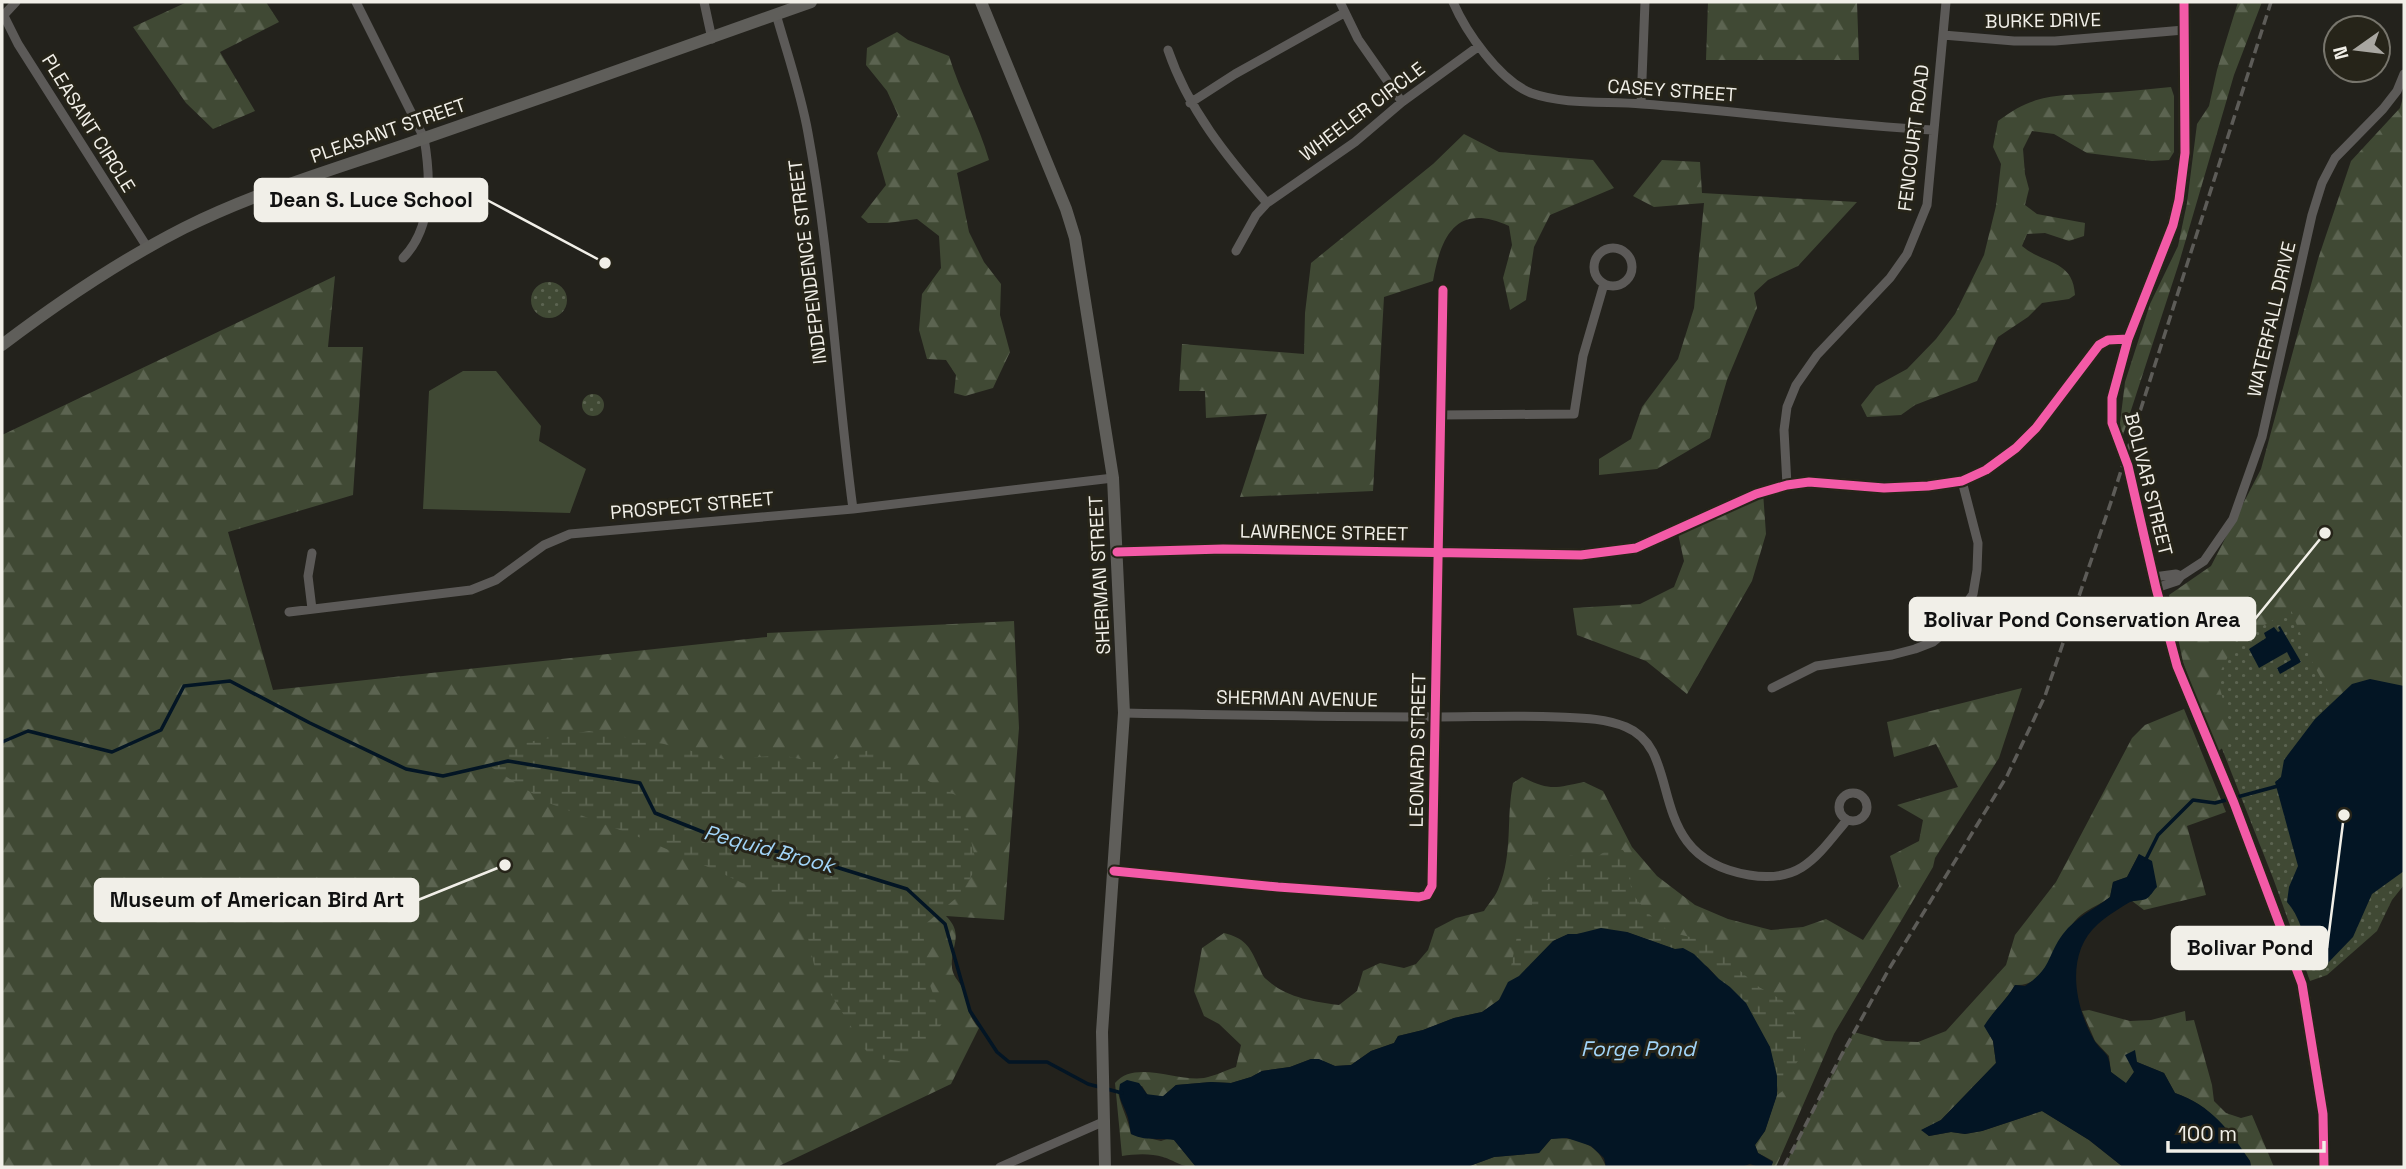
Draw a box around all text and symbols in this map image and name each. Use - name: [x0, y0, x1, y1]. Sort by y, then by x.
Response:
- street label: BURKE DRIVE: [1985, 7, 2101, 34]
- north arrow: [2322, 14, 2392, 84]
- text: N: [2327, 44, 2355, 62]
- street label: PLEASANT CIRCLE: [36, 50, 141, 197]
- street label: WHEELER CIRCLE: [1295, 56, 1430, 167]
- street label: FENCOURT ROAD: [1892, 63, 1935, 213]
- street label: CASEY STREET: [1607, 74, 1737, 107]
- street label: PLEASANT STREET: [307, 92, 469, 169]
- street label: INDEPENDENCE STREET: [783, 158, 832, 366]
- callout: Dean S. Luce School: [255, 179, 487, 221]
- text: Dean S. Luce School: [269, 186, 473, 213]
- street label: WATERFALL DRIVE: [2241, 239, 2302, 399]
- street label: BOLIVAR STREET: [2119, 410, 2178, 558]
- street label: PROSPECT STREET: [609, 486, 775, 525]
- street label: SHERMAN STREET: [1083, 495, 1116, 655]
- street label: LAWRENCE STREET: [1240, 519, 1408, 546]
- callout: Bolivar Pond Conservation Area: [1910, 598, 2255, 640]
- text: Bolivar Pond Conservation Area: [1924, 606, 2240, 633]
- street label: LEONARD STREET: [1404, 672, 1431, 828]
- street label: SHERMAN AVENUE: [1216, 685, 1378, 712]
- water label: Pequid Brook: [701, 818, 840, 880]
- callout: Museum of American Bird Art: [95, 879, 418, 921]
- text: Museum of American Bird Art: [110, 886, 404, 913]
- callout: Bolivar Pond: [2172, 927, 2327, 969]
- text: Bolivar Pond: [2187, 934, 2313, 961]
- water label: Forge Pond: [1581, 1035, 1698, 1062]
- scale bar: [2168, 1110, 2324, 1154]
- text: 100 m: [2178, 1120, 2237, 1147]

